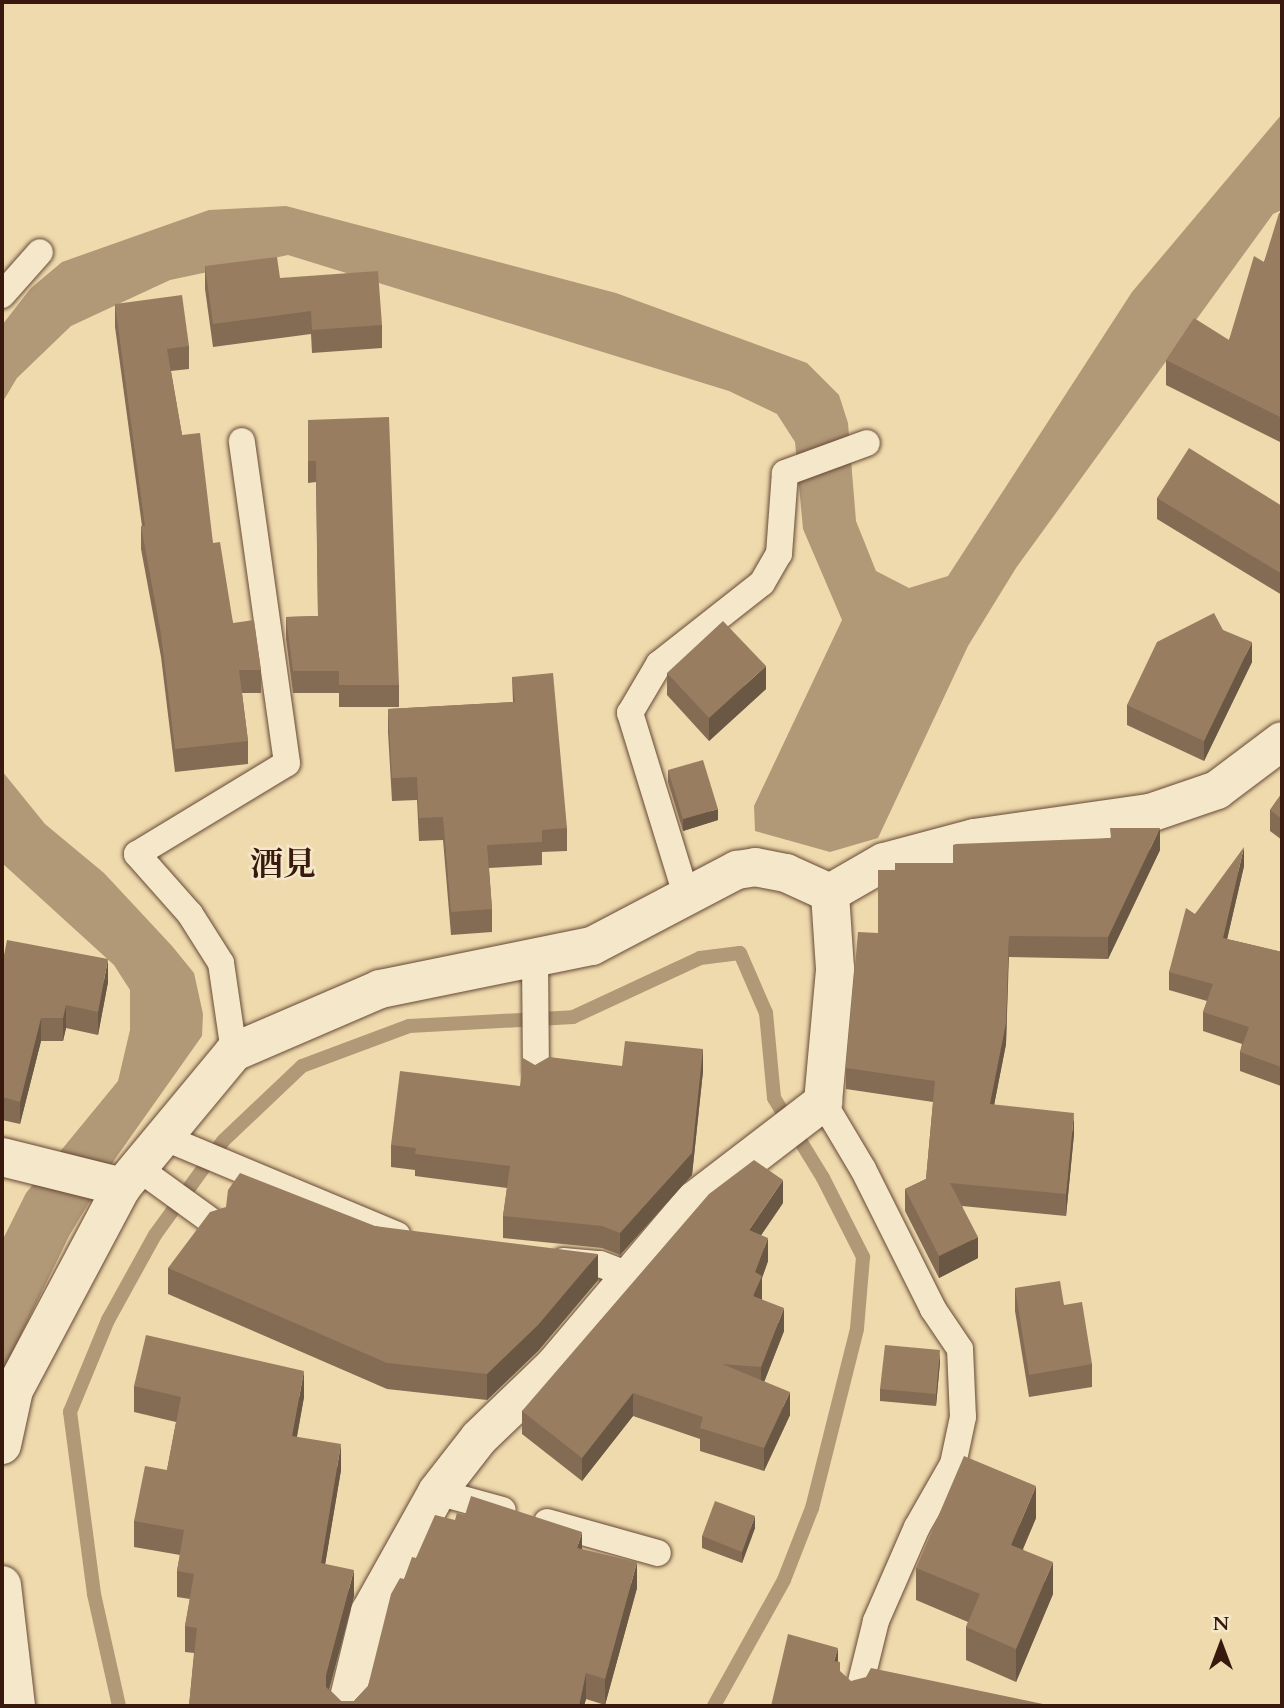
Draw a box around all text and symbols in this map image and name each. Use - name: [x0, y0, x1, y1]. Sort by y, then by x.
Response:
- district label: 酒見: [250, 845, 316, 885]
- north arrow: [1186, 1610, 1256, 1680]
- text: N: [1213, 1611, 1229, 1637]

